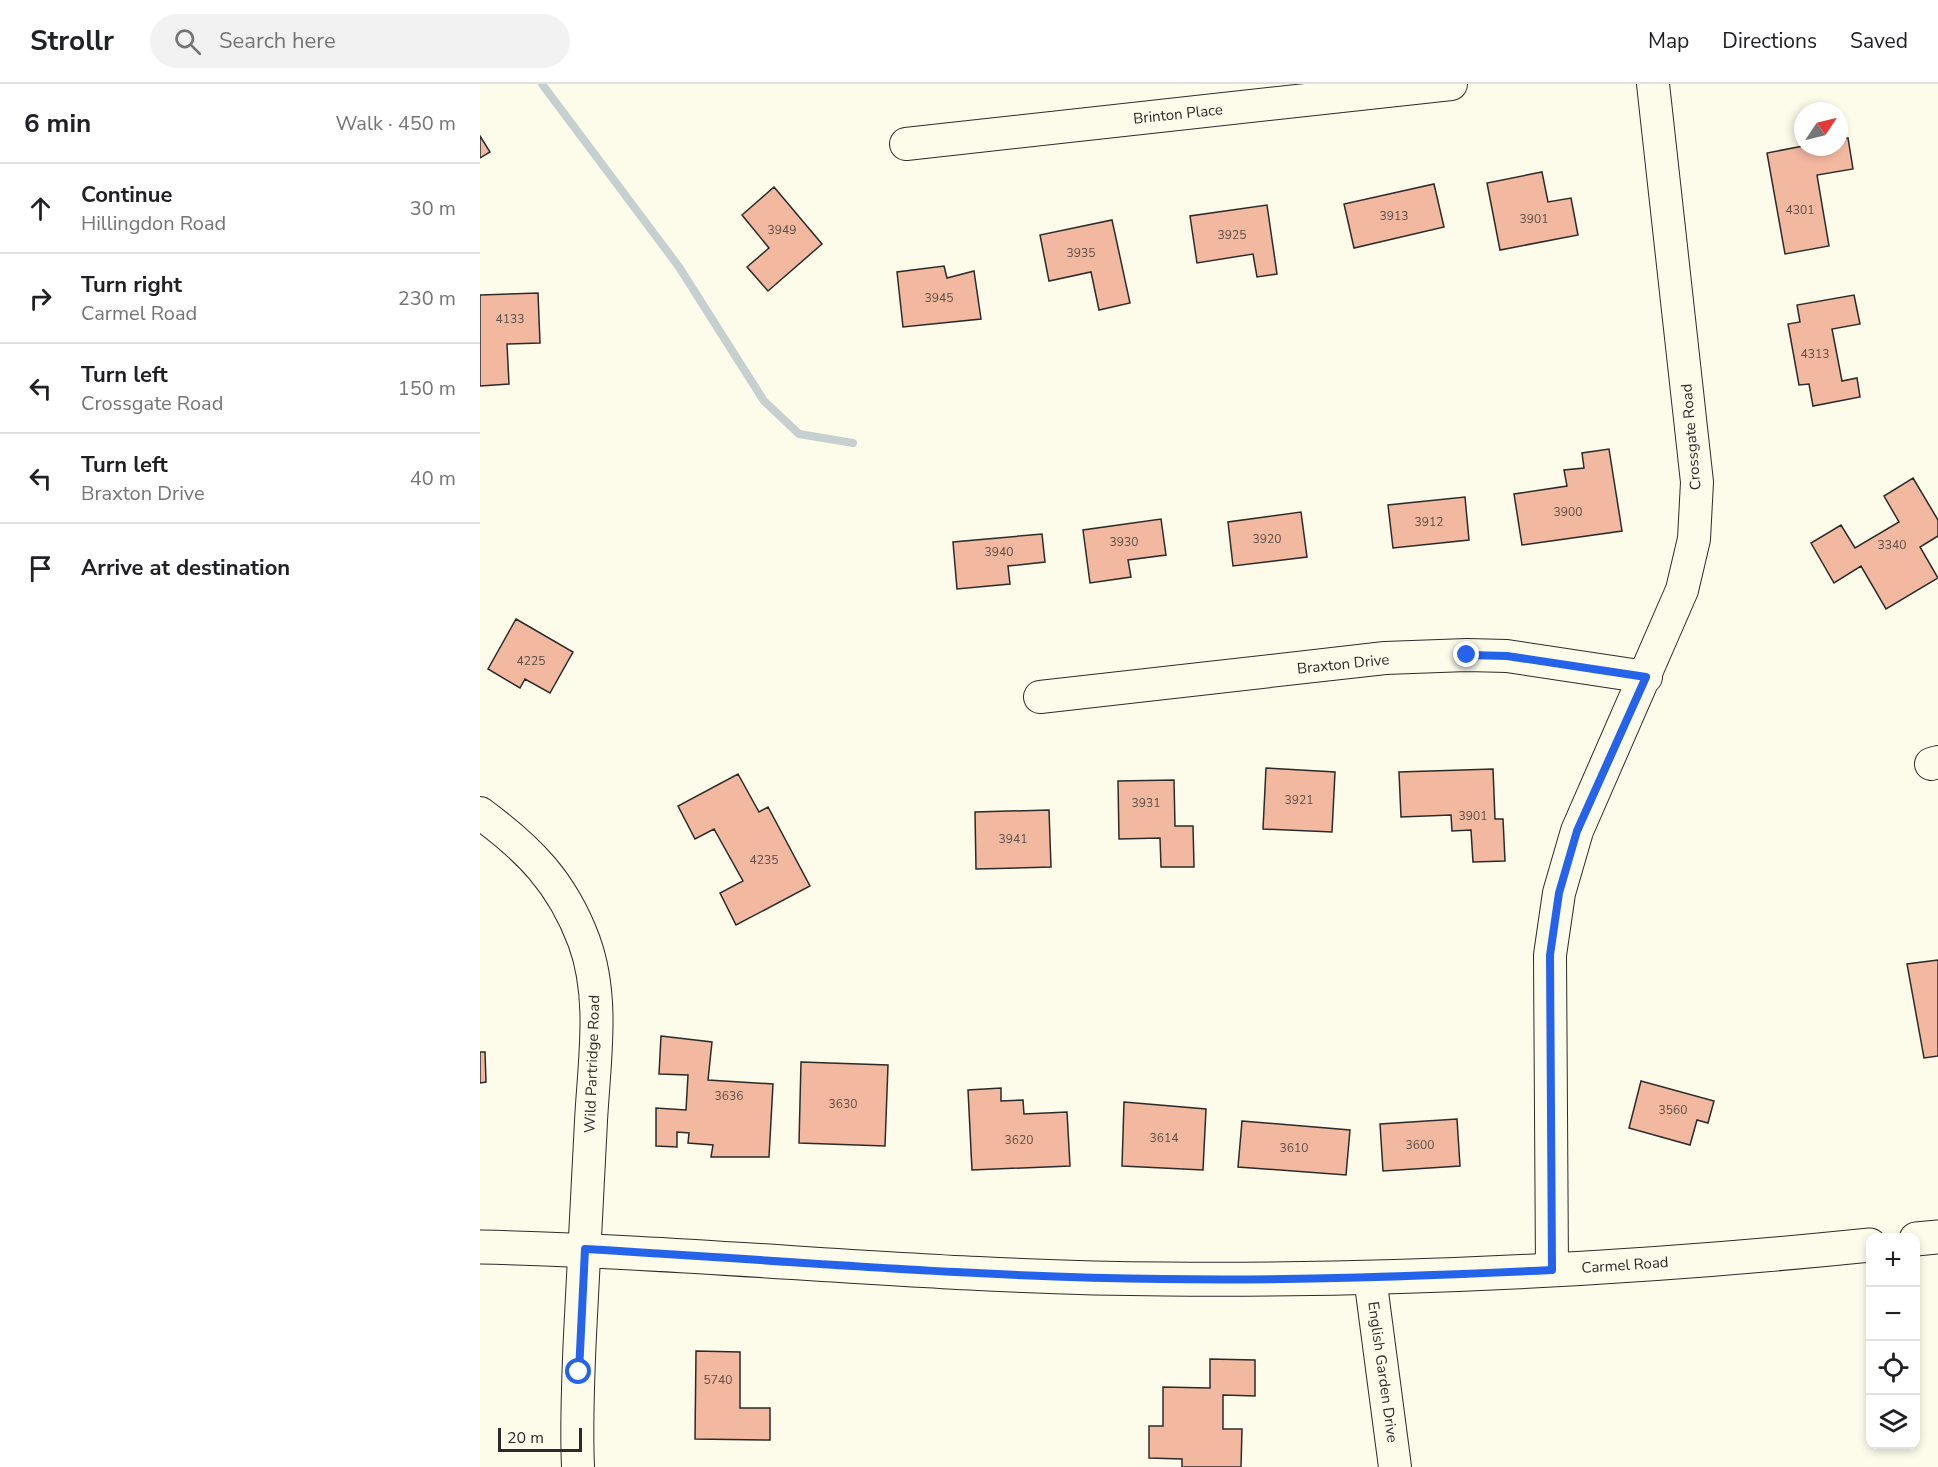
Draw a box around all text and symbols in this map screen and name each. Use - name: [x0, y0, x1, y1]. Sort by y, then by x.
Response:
- search box: [150, 14, 570, 68]
- text: Strollr: [30, 22, 114, 60]
- icon: search: [171, 25, 204, 58]
- text: Search here: [219, 26, 336, 56]
- text: Map: [1648, 27, 1689, 55]
- text: Directions: [1722, 27, 1817, 55]
- text: Saved: [1850, 27, 1908, 55]
- street label: Brinton Place: [1132, 99, 1224, 129]
- north arrow: [1794, 102, 1848, 156]
- text: 6 min: [24, 106, 91, 141]
- text: Walk · 450 m: [336, 110, 456, 137]
- text: Continue: [81, 180, 172, 210]
- icon: ahead: [24, 192, 57, 225]
- text: 30 m: [410, 195, 456, 222]
- house number: 4301: [1786, 202, 1814, 218]
- house number: 3913: [1380, 208, 1408, 224]
- text: Hillingdon Road: [81, 210, 226, 237]
- house number: 3901: [1520, 211, 1548, 227]
- house number: 3949: [768, 222, 796, 238]
- house number: 3925: [1218, 227, 1246, 243]
- house number: 3935: [1067, 245, 1095, 261]
- text: Turn right: [81, 270, 182, 300]
- icon: right: [24, 282, 57, 315]
- text: 230 m: [398, 285, 456, 312]
- house number: 3945: [925, 290, 953, 306]
- text: Carmel Road: [81, 300, 197, 327]
- house number: 4133: [496, 311, 524, 327]
- house number: 4313: [1801, 346, 1829, 362]
- text: Turn left: [81, 360, 168, 390]
- icon: left: [24, 372, 57, 405]
- text: 150 m: [398, 375, 456, 402]
- street label: Crossgate Road: [1676, 383, 1706, 491]
- text: Crossgate Road: [81, 390, 223, 417]
- text: Turn left: [81, 450, 168, 480]
- icon: left: [24, 462, 57, 495]
- text: 40 m: [410, 465, 456, 492]
- text: Braxton Drive: [81, 480, 205, 507]
- house number: 3900: [1554, 504, 1582, 520]
- house number: 3912: [1415, 514, 1443, 530]
- house number: 3920: [1253, 531, 1281, 547]
- house number: 3930: [1110, 534, 1138, 550]
- house number: 3340: [1878, 537, 1906, 553]
- house number: 3940: [985, 544, 1013, 560]
- icon: arrive: [24, 552, 57, 585]
- text: Arrive at destination: [81, 553, 290, 583]
- route end: [1453, 641, 1479, 667]
- street label: Braxton Drive: [1296, 649, 1390, 679]
- house number: 4225: [517, 653, 545, 669]
- house number: 3921: [1285, 792, 1313, 808]
- house number: 3931: [1132, 795, 1160, 811]
- house number: 3901: [1459, 808, 1487, 824]
- house number: 3941: [999, 831, 1027, 847]
- house number: 4235: [750, 852, 778, 868]
- street label: Wild Partridge Road: [580, 995, 604, 1133]
- house number: 3636: [715, 1088, 743, 1104]
- house number: 3630: [829, 1096, 857, 1112]
- house number: 3560: [1659, 1102, 1687, 1118]
- house number: 3614: [1150, 1130, 1178, 1146]
- house number: 3620: [1005, 1132, 1033, 1148]
- house number: 3600: [1406, 1137, 1434, 1153]
- house number: 3610: [1280, 1140, 1308, 1156]
- map controls: [1866, 1233, 1920, 1449]
- button: +: [1866, 1233, 1920, 1287]
- street label: Carmel Road: [1581, 1252, 1669, 1278]
- button: −: [1866, 1287, 1920, 1341]
- street label: English Garden Drive: [1363, 1300, 1403, 1444]
- button: locate: [1866, 1341, 1920, 1395]
- route start: [565, 1358, 591, 1384]
- house number: 5740: [704, 1372, 732, 1388]
- button: layers: [1866, 1395, 1920, 1449]
- scale bar: [498, 1425, 582, 1452]
- text: 20 m: [507, 1427, 544, 1449]

